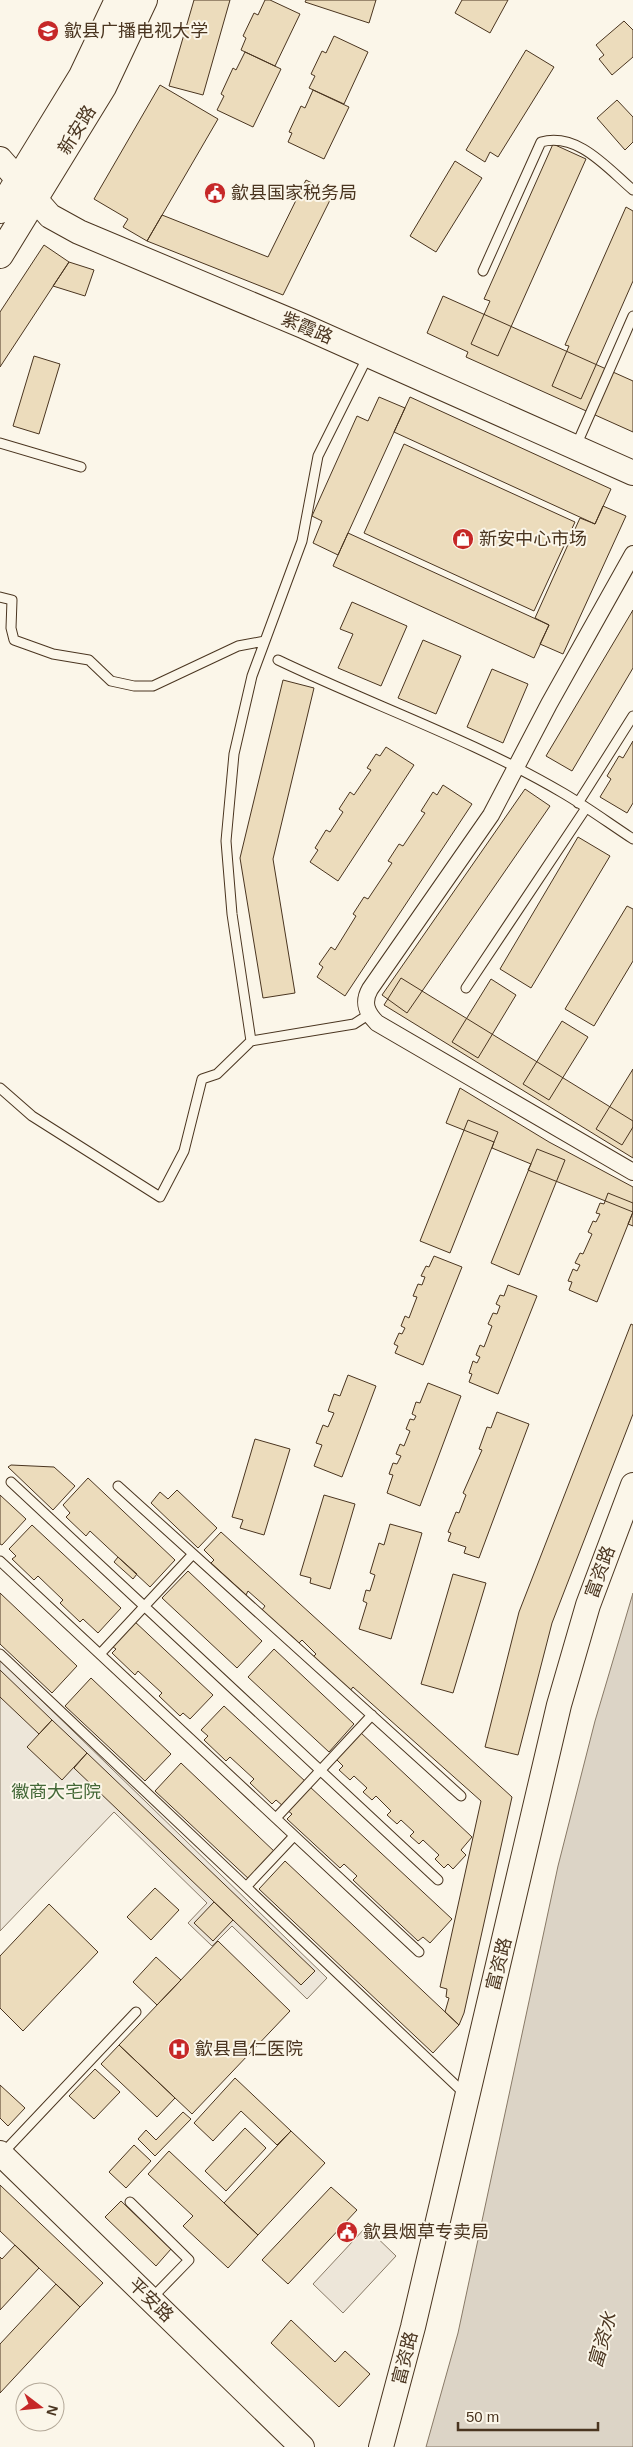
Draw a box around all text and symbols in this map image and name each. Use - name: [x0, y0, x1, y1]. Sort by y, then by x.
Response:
- school or university icon: 歙县广播电视大学: [36, 19, 60, 43]
- place label: 歙县广播电视大学: [64, 21, 208, 41]
- street label: 新安路: [54, 102, 100, 158]
- public building icon: 歙县国家税务局: [203, 181, 227, 205]
- place label: 歙县国家税务局: [231, 183, 357, 203]
- street label: 紫霞路: [278, 308, 336, 348]
- shop icon: 新安中心市场: [451, 527, 475, 551]
- place label: 新安中心市场: [479, 529, 587, 549]
- street label: 富资路: [581, 1543, 619, 1601]
- park label: 徽商大宅院: [11, 1782, 101, 1802]
- street label: 富资路: [483, 1935, 515, 1993]
- hospital icon: 歙县昌仁医院: [167, 2037, 191, 2061]
- place label: 歙县昌仁医院: [195, 2039, 303, 2059]
- public building icon: 歙县烟草专卖局: [335, 2220, 359, 2244]
- place label: 歙县烟草专卖局: [363, 2222, 489, 2242]
- street label: 平安路: [125, 2274, 177, 2326]
- water label: 富资水: [585, 2309, 621, 2370]
- street label: 富资路: [389, 2329, 421, 2387]
- north arrow: [15, 2382, 65, 2432]
- scale bar: [458, 2400, 598, 2432]
- text: N: [43, 2404, 62, 2418]
- text: 50 m: [466, 2408, 499, 2425]

